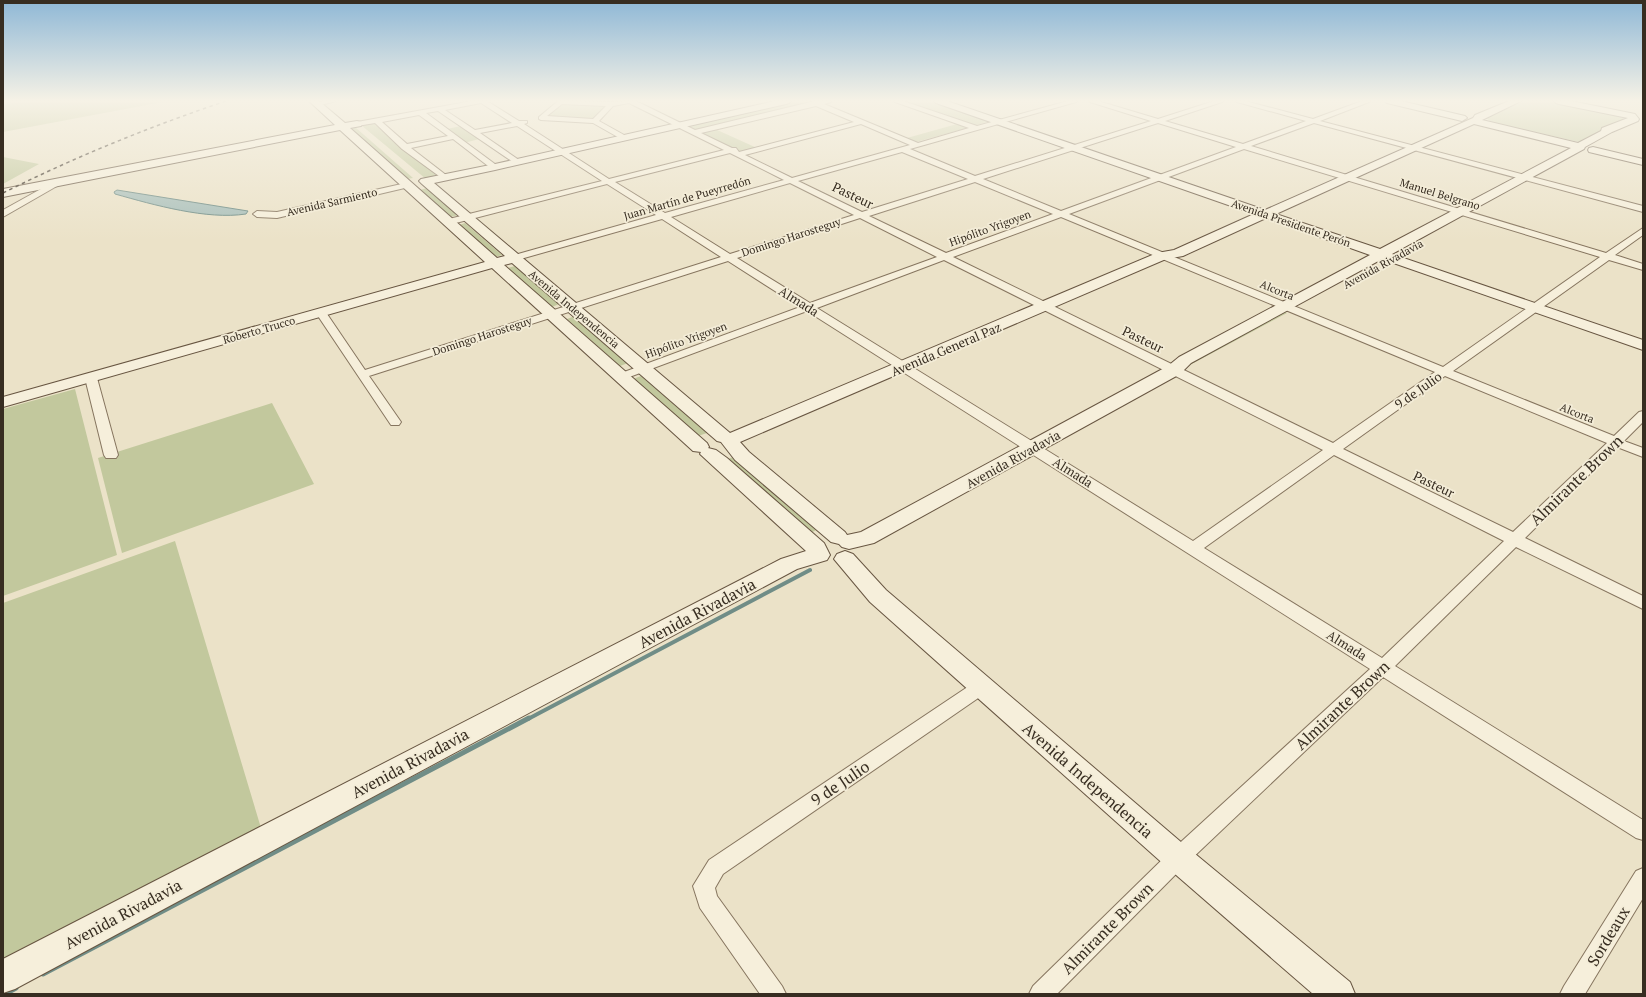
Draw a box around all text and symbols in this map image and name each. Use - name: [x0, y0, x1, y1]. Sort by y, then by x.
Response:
- street label: Juan Martín de Pueyrredón: [622, 173, 753, 223]
- street label: Manuel Belgrano: [1398, 175, 1482, 213]
- street label: Pasteur: [829, 177, 877, 213]
- street label: Avenida Sarmiento: [285, 185, 379, 219]
- street label: Avenida Presidente Perón: [1230, 196, 1353, 250]
- street label: Hipólito Yrigoyen: [947, 207, 1033, 249]
- street label: Domingo Harosteguy: [740, 214, 843, 260]
- street label: Avenida Rivadavia: [1341, 236, 1426, 292]
- street label: Avenida Independencia: [526, 267, 623, 351]
- street label: Alcorta: [1258, 277, 1297, 303]
- street label: Almada: [775, 282, 823, 321]
- street label: Roberto Trucco: [221, 313, 297, 347]
- street label: Domingo Harosteguy: [431, 313, 534, 359]
- street label: Avenida General Paz: [888, 318, 1004, 380]
- street label: Hipólito Yrigoyen: [643, 319, 729, 361]
- street label: Pasteur: [1119, 321, 1167, 357]
- street label: 9 de Julio: [1391, 367, 1445, 413]
- street label: Alcorta: [1558, 400, 1597, 426]
- street label: Avenida Rivadavia: [962, 425, 1064, 492]
- street label: Almirante Brown: [1525, 429, 1628, 530]
- street label: Almada: [1049, 453, 1097, 492]
- street label: Pasteur: [1410, 466, 1458, 502]
- street label: Avenida Rivadavia: [634, 573, 760, 653]
- street label: Almada: [1323, 626, 1371, 665]
- street label: Almirante Brown: [1290, 655, 1394, 755]
- street label: Avenida Independencia: [1018, 717, 1158, 843]
- street label: Avenida Rivadavia: [347, 723, 473, 803]
- street label: 9 de Julio: [806, 755, 874, 811]
- street label: Avenida Rivadavia: [60, 874, 186, 954]
- street label: Almirante Brown: [1056, 877, 1158, 979]
- street label: Sordeaux: [1582, 901, 1635, 970]

